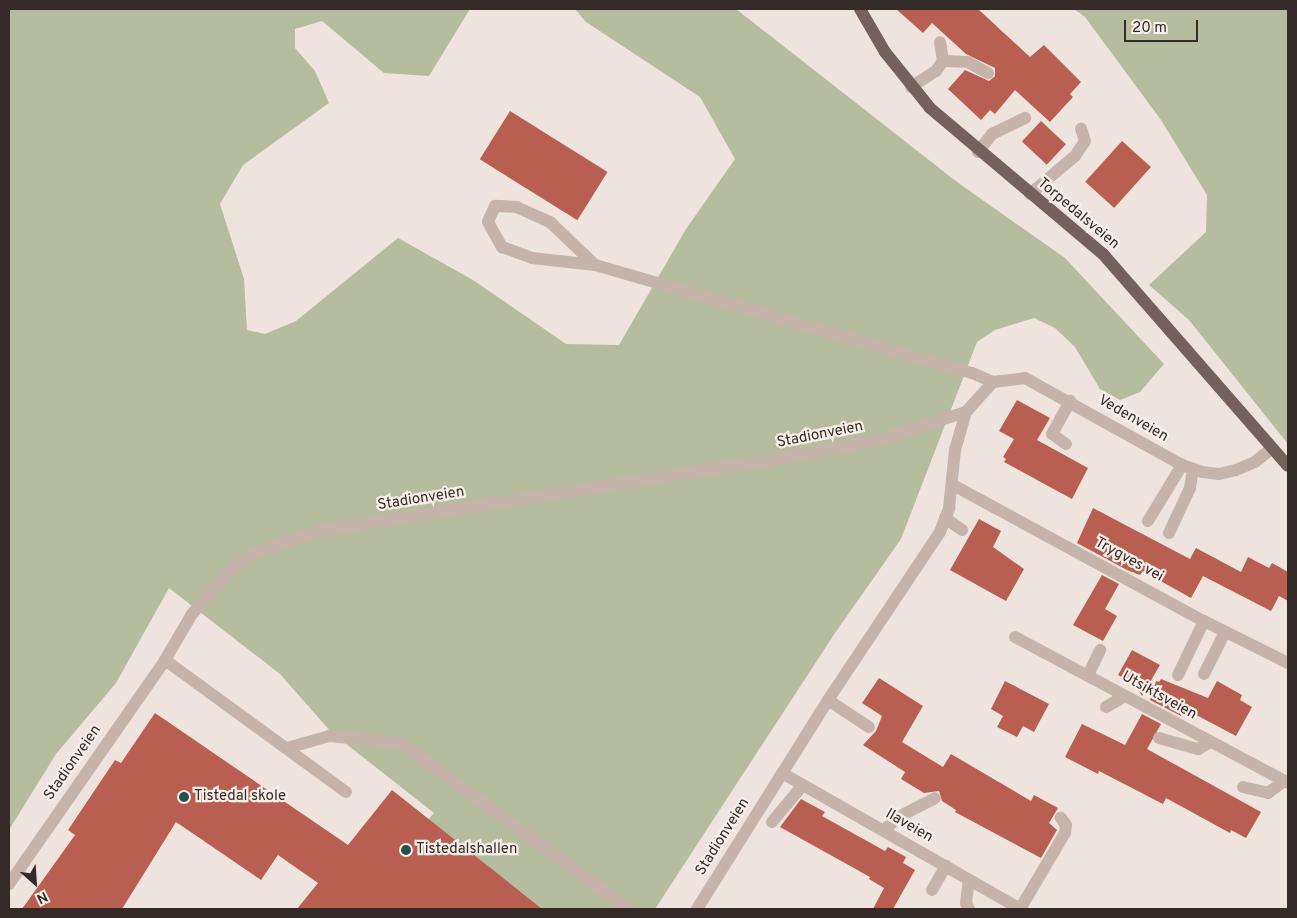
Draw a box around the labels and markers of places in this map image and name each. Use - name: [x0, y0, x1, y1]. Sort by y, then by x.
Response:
- place label: Tistedal skole: [194, 788, 286, 806]
- marker: Tistedal skole: [178, 791, 190, 803]
- place label: Tistedalshallen: [416, 841, 518, 859]
- marker: Tistedalshallen: [400, 844, 412, 856]

